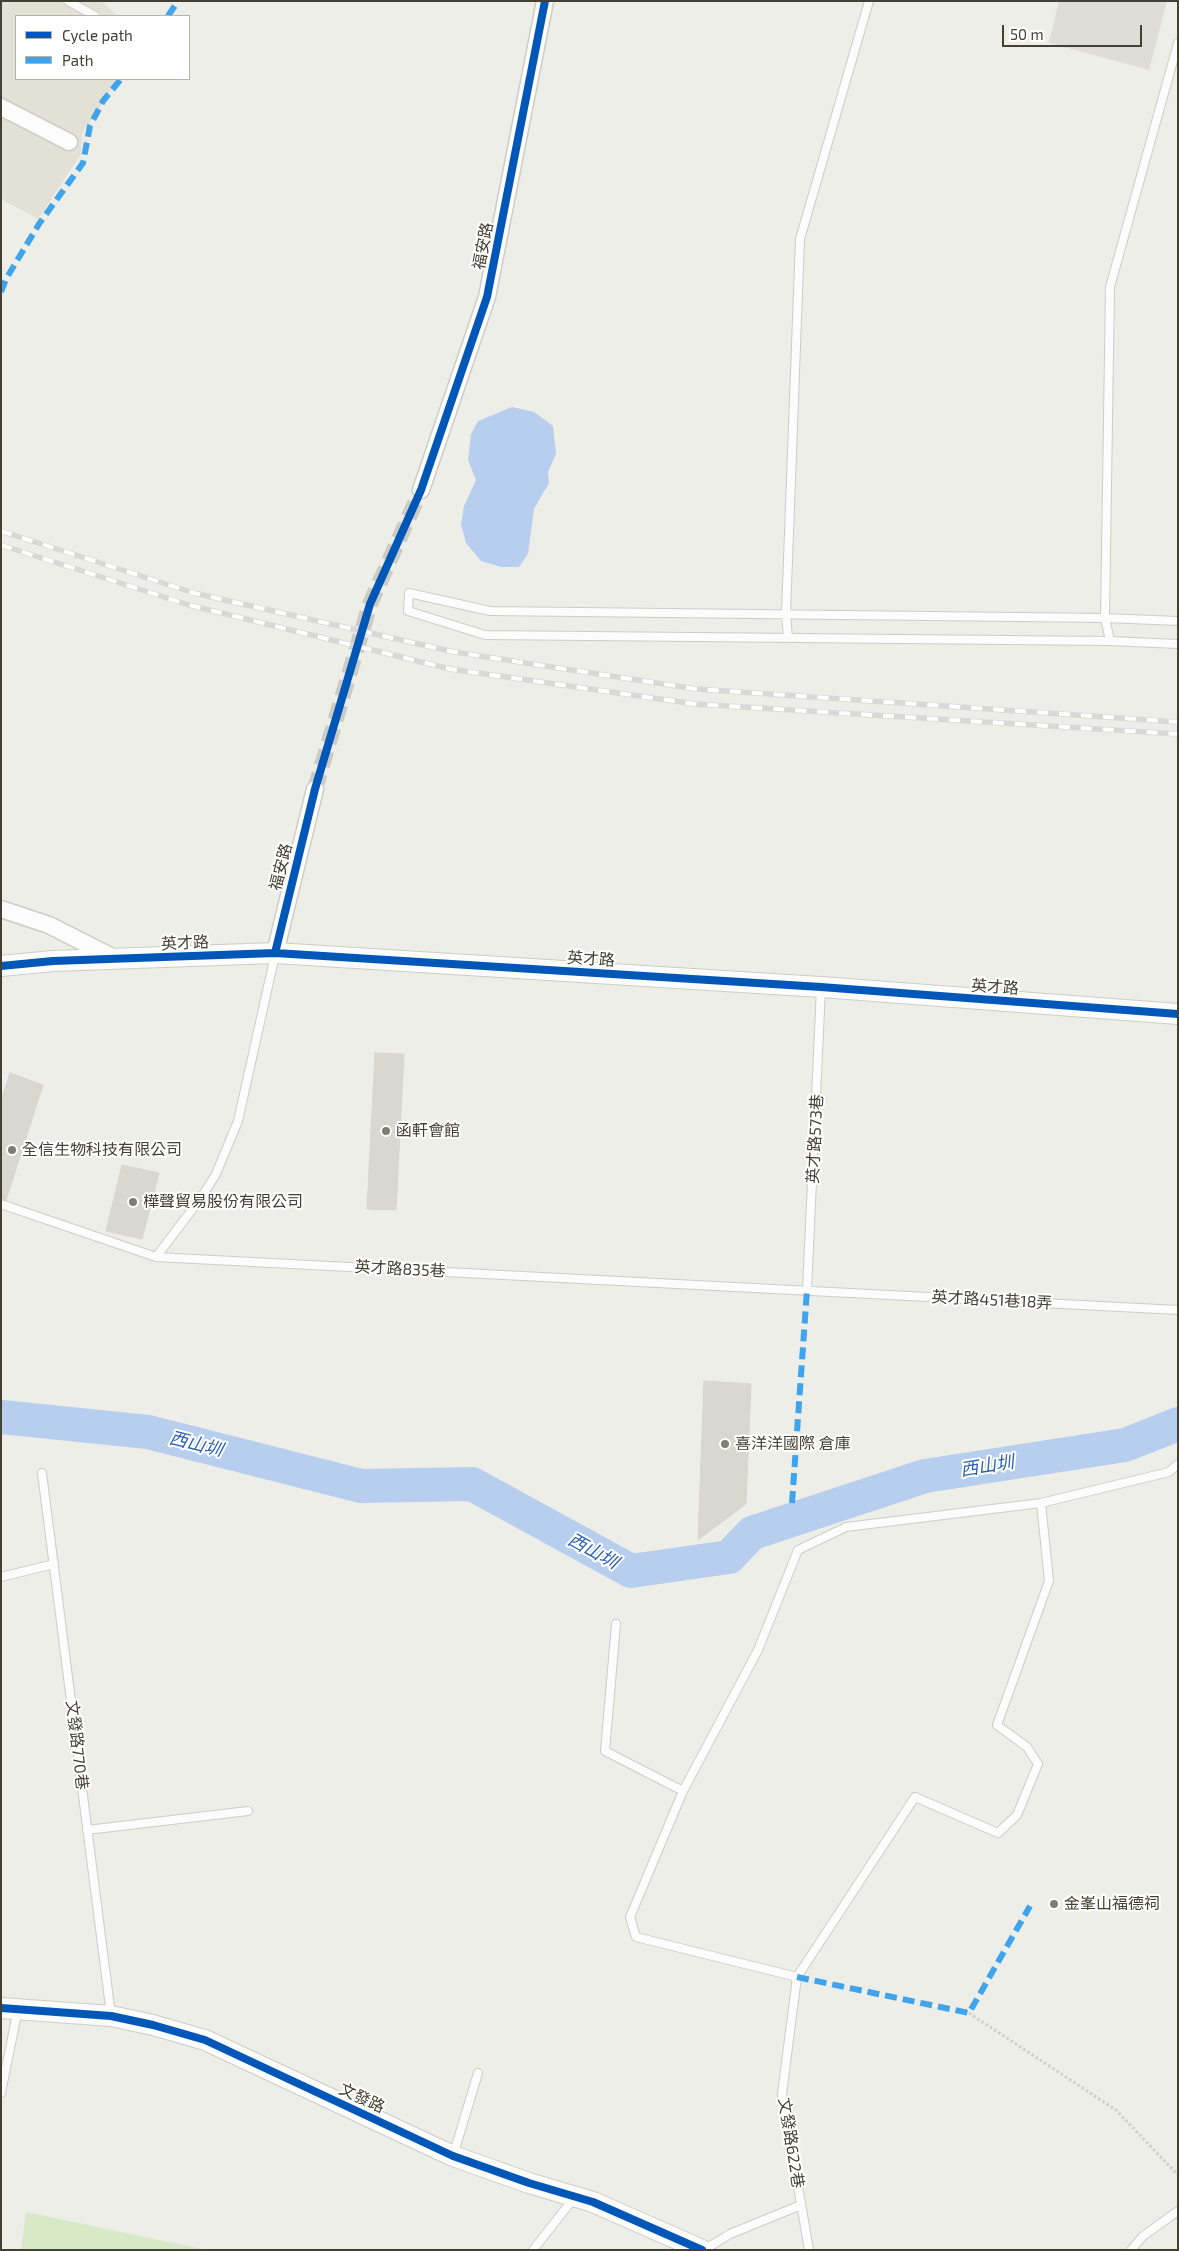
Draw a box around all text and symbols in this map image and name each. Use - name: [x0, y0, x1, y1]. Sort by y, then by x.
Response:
- legend: [15, 15, 190, 80]
- scale bar: [1004, 15, 1144, 47]
- text: 50 m: [1010, 25, 1044, 43]
- text: Cycle path: [62, 26, 133, 44]
- text: Path: [62, 51, 93, 69]
- street label: 福安路: [469, 221, 497, 271]
- street label: 福安路: [266, 841, 296, 893]
- street label: 英才路: [161, 932, 209, 954]
- street label: 英才路: [566, 948, 616, 970]
- street label: 英才路: [970, 976, 1020, 998]
- street label: 英才路573巷: [803, 1094, 827, 1184]
- place label: 函軒會館: [396, 1121, 460, 1141]
- marker: 函軒會館: [380, 1125, 392, 1137]
- place label: 全信生物科技有限公司: [22, 1140, 182, 1160]
- marker: 全信生物科技有限公司: [6, 1144, 18, 1156]
- place label: 樺聲貿易股份有限公司: [143, 1192, 303, 1212]
- marker: 樺聲貿易股份有限公司: [127, 1196, 139, 1208]
- street label: 英才路835巷: [354, 1257, 446, 1281]
- street label: 英才路451巷18弄: [931, 1287, 1053, 1313]
- water label: 西山圳: [167, 1427, 225, 1461]
- place label: 喜洋洋國際 倉庫: [735, 1434, 851, 1454]
- marker: 喜洋洋國際 倉庫: [719, 1438, 731, 1450]
- water label: 西山圳: [959, 1451, 1015, 1481]
- water label: 西山圳: [564, 1528, 622, 1574]
- street label: 文發路770巷: [62, 1699, 92, 1791]
- place label: 金峯山福德祠: [1064, 1894, 1160, 1914]
- marker: 金峯山福德祠: [1048, 1898, 1060, 1910]
- street label: 文發路: [336, 2079, 388, 2117]
- street label: 文發路622巷: [774, 2096, 808, 2190]

